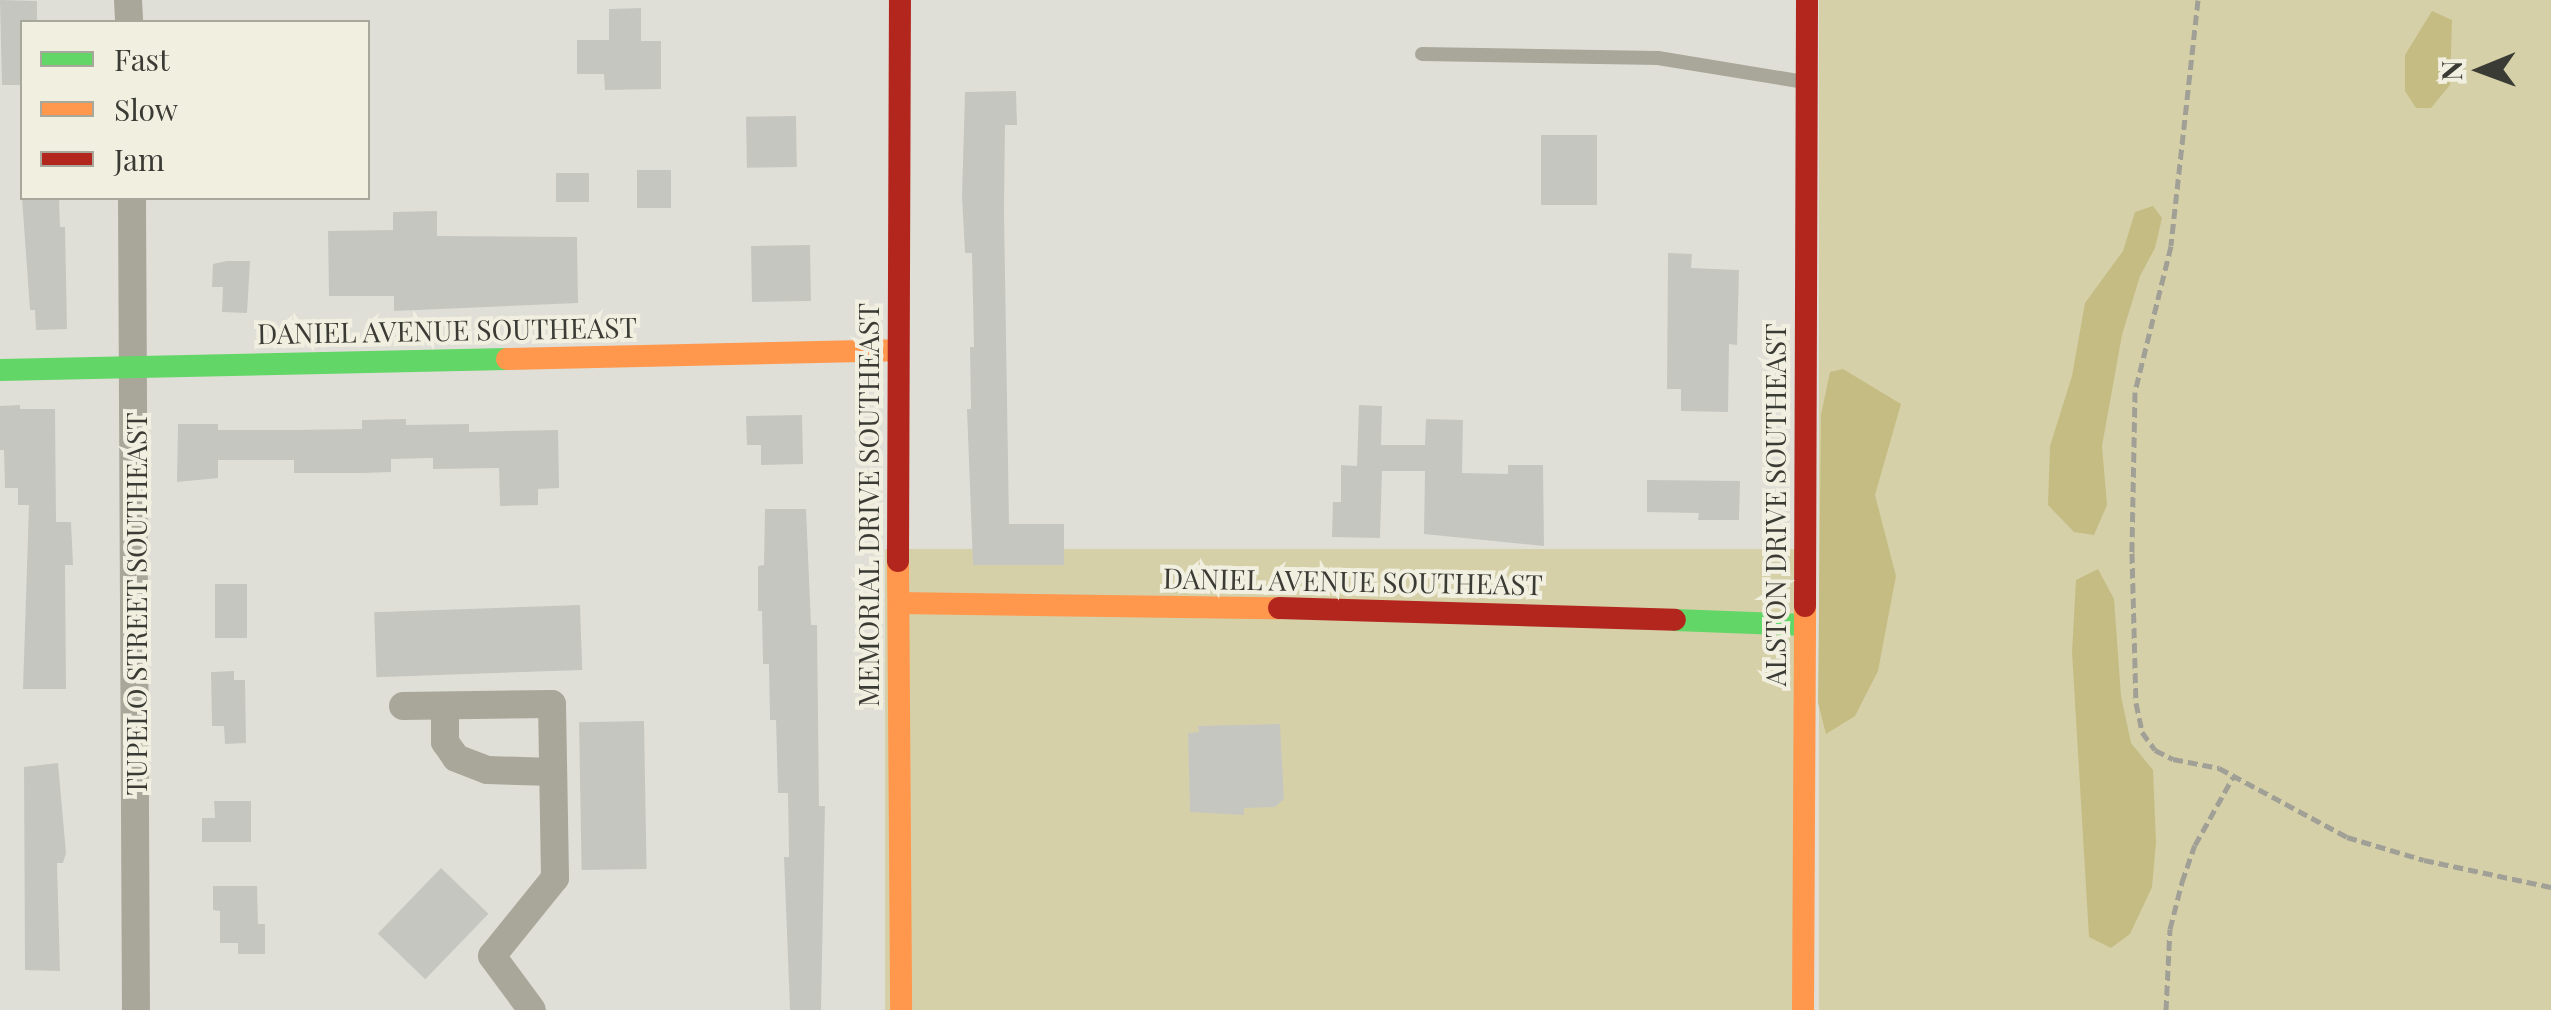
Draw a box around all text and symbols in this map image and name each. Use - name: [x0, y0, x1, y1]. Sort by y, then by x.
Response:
- legend: [20, 20, 370, 200]
- north arrow: [2431, 20, 2531, 120]
- text: Fast: [114, 39, 170, 79]
- text: N: [2432, 60, 2469, 81]
- text: Slow: [114, 89, 178, 129]
- text: Jam: [114, 139, 165, 179]
- street label: MEMORIAL DRIVE SOUTHEAST: [851, 303, 885, 707]
- street label: DANIEL AVENUE SOUTHEAST: [256, 310, 638, 350]
- street label: ALSTON DRIVE SOUTHEAST: [1758, 323, 1792, 687]
- street label: TUPELO STREET SOUTHEAST: [119, 412, 153, 796]
- street label: DANIEL AVENUE SOUTHEAST: [1162, 561, 1544, 601]

